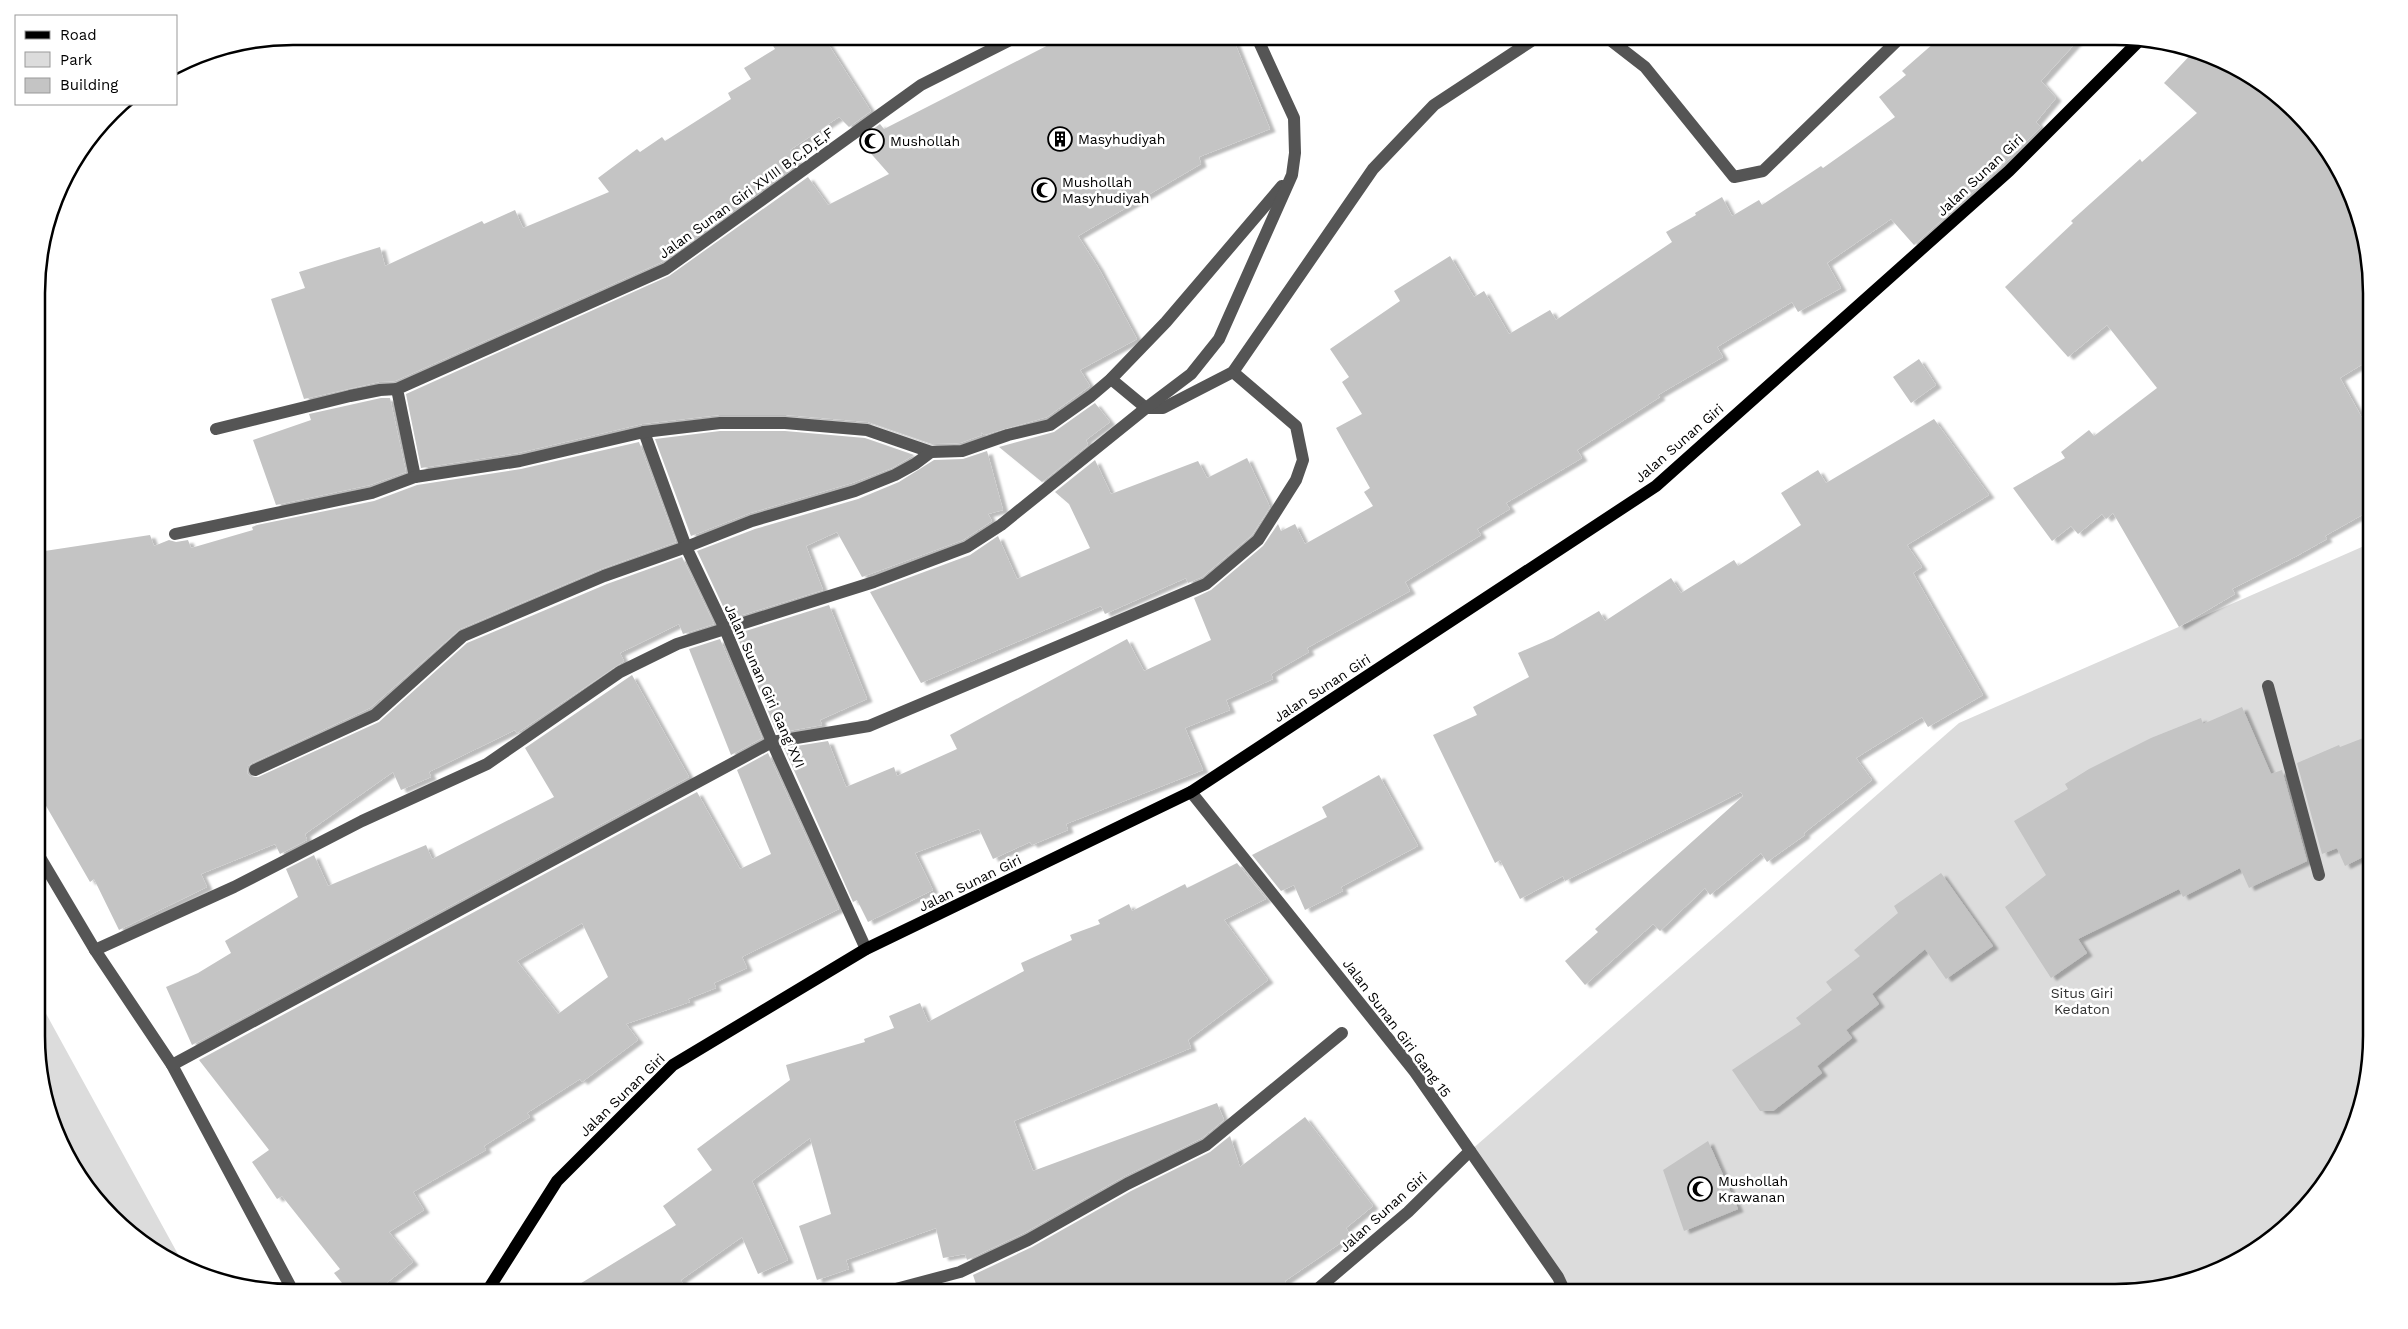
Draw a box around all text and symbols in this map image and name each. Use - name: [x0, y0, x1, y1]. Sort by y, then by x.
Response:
- legend: [15, 15, 178, 105]
- text: Road: [60, 26, 97, 44]
- text: Park: [60, 51, 93, 69]
- text: Building: [60, 76, 118, 94]
- street label: Jalan Sunan Giri XVIII B,C,D,E,F: [656, 124, 836, 262]
- building icon: Masyhudiyah: [1047, 126, 1073, 152]
- mosque icon: Mushollah: [859, 128, 885, 154]
- place label: Masyhudiyah: [1078, 131, 1165, 147]
- street label: Jalan Sunan Giri: [1934, 131, 2026, 219]
- place label: Mushollah: [890, 133, 960, 149]
- place label: Mushollah Masyhudiyah: [1062, 174, 1149, 206]
- mosque icon: Mushollah Masyhudiyah: [1031, 177, 1057, 203]
- street label: Jalan Sunan Giri: [1631, 400, 1727, 486]
- street label: Jalan Sunan Giri Gang XVI: [722, 602, 808, 770]
- street label: Jalan Sunan Giri: [1271, 651, 1373, 725]
- street label: Jalan Sunan Giri: [916, 851, 1024, 915]
- street label: Jalan Sunan Giri Gang 15: [1340, 956, 1454, 1100]
- park label: Situs Giri Kedaton: [2051, 985, 2113, 1017]
- street label: Jalan Sunan Giri: [576, 1050, 668, 1140]
- street label: Jalan Sunan Giri: [1336, 1169, 1430, 1255]
- place label: Mushollah Krawanan: [1718, 1173, 1788, 1205]
- mosque icon: Mushollah Krawanan: [1687, 1176, 1713, 1202]

